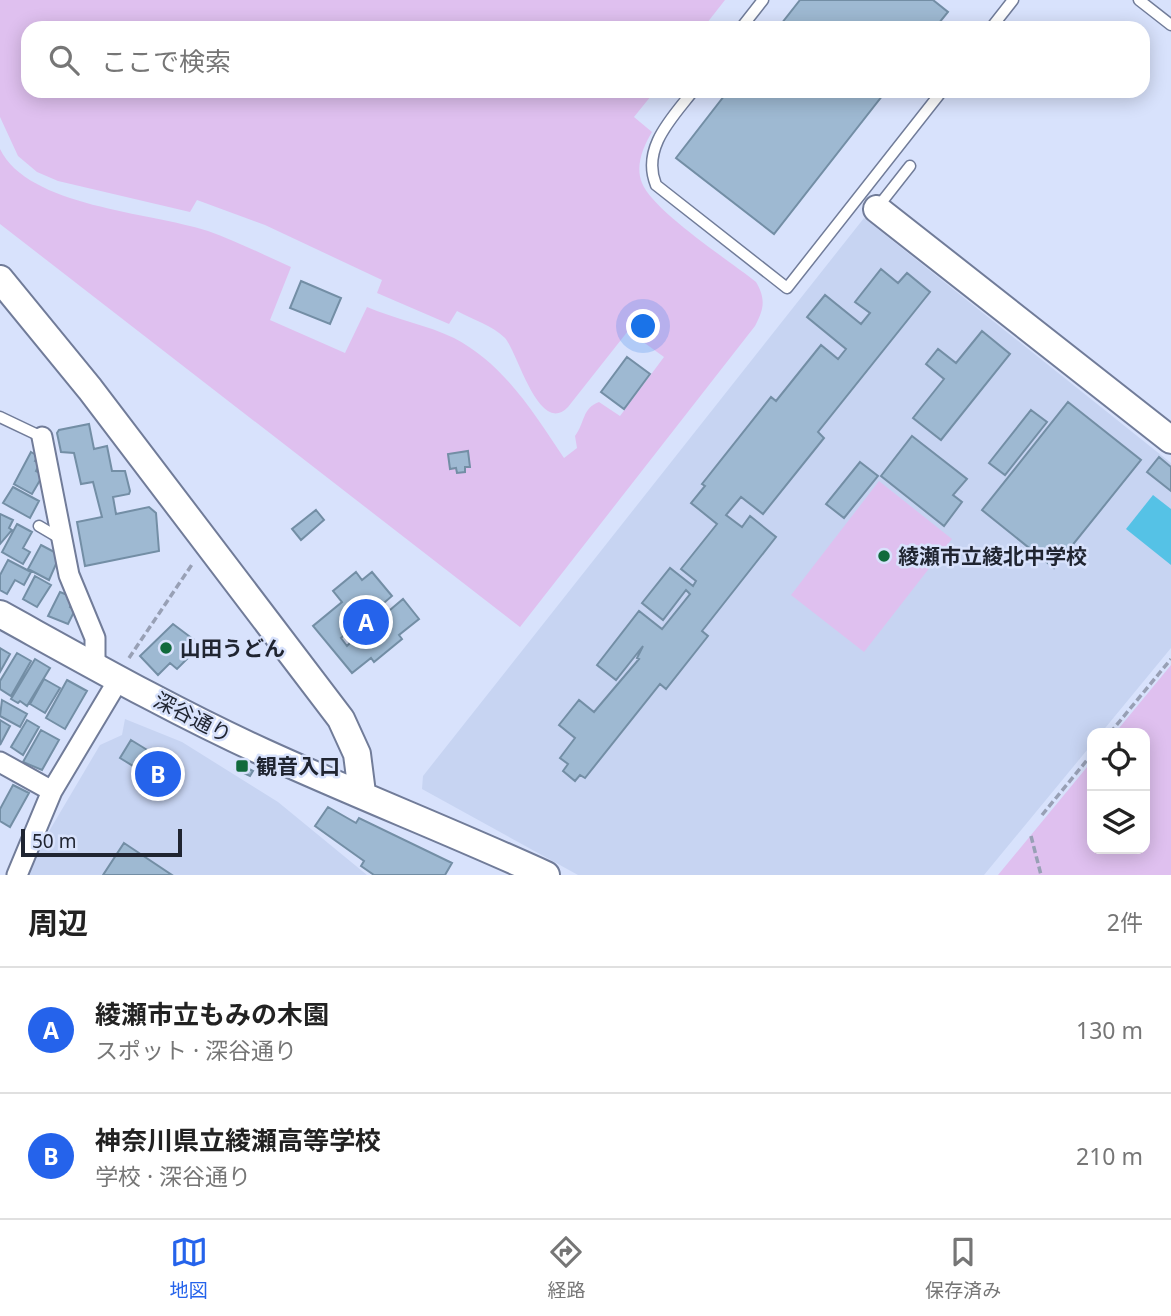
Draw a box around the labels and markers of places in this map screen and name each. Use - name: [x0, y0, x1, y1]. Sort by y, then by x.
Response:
- place label: 綾瀬市立綾北中学校: [898, 542, 1087, 570]
- marker: 綾瀬市立綾北中学校: [876, 548, 892, 564]
- pin: A: [343, 596, 389, 648]
- place label: 山田うどん: [180, 634, 285, 662]
- marker: 山田うどん: [158, 640, 174, 656]
- pin: B: [135, 748, 181, 800]
- place label: 観音入口: [256, 752, 340, 780]
- marker: 観音入口: [234, 758, 250, 774]

